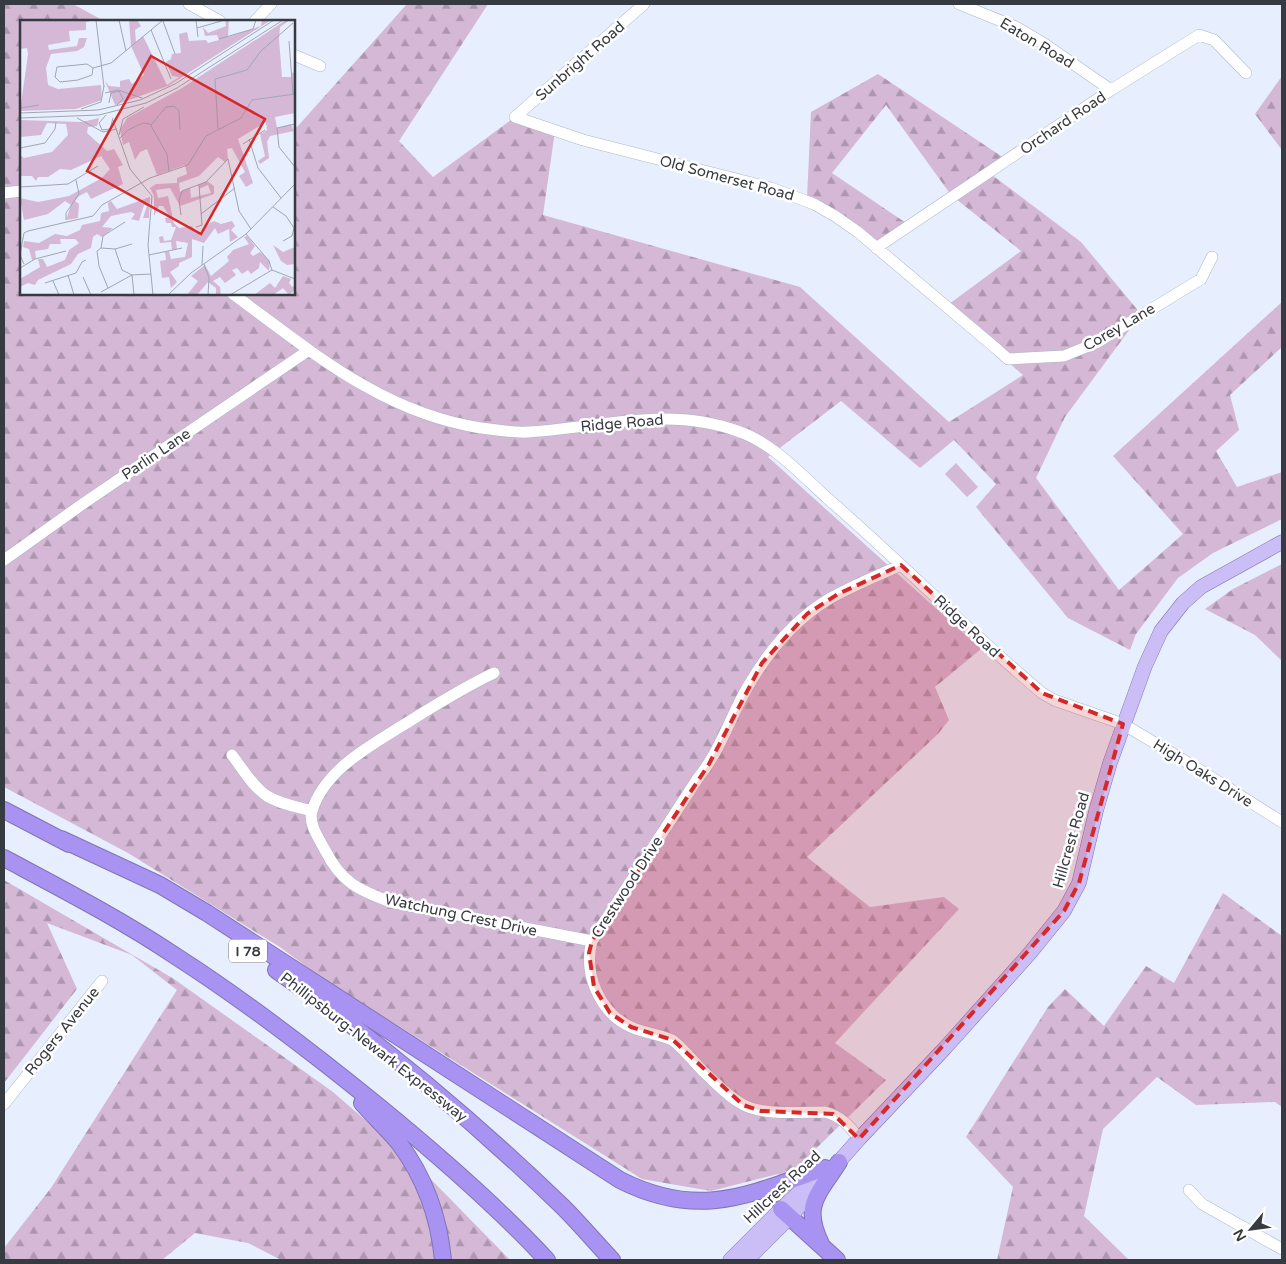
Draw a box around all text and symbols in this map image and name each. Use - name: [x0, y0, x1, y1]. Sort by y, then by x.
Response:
- street label: Eaton Road: [997, 14, 1077, 72]
- street label: Sunbright Road: [532, 17, 628, 105]
- inset map: [20, 20, 295, 295]
- street label: Orchard Road: [1017, 88, 1109, 158]
- street label: Old Somerset Road: [658, 151, 796, 205]
- street label: Corey Lane: [1080, 299, 1158, 355]
- street label: Ridge Road: [580, 410, 664, 436]
- street label: Parlin Lane: [118, 424, 194, 484]
- street label: Ridge Road: [930, 591, 1004, 661]
- street label: High Oaks Drive: [1150, 735, 1256, 811]
- street label: Hillcrest Road: [1049, 790, 1093, 890]
- street label: Crestwood Drive: [587, 833, 667, 941]
- street label: Watchung Crest Drive: [383, 890, 539, 940]
- road number: I 78: [229, 939, 267, 962]
- street label: Phillipsburg-Newark Expressway: [277, 968, 471, 1126]
- street label: Rogers Avenue: [21, 983, 103, 1079]
- street label: Hillcrest Road: [740, 1147, 824, 1227]
- north arrow: [1226, 1204, 1276, 1254]
- text: N: [1230, 1226, 1250, 1244]

